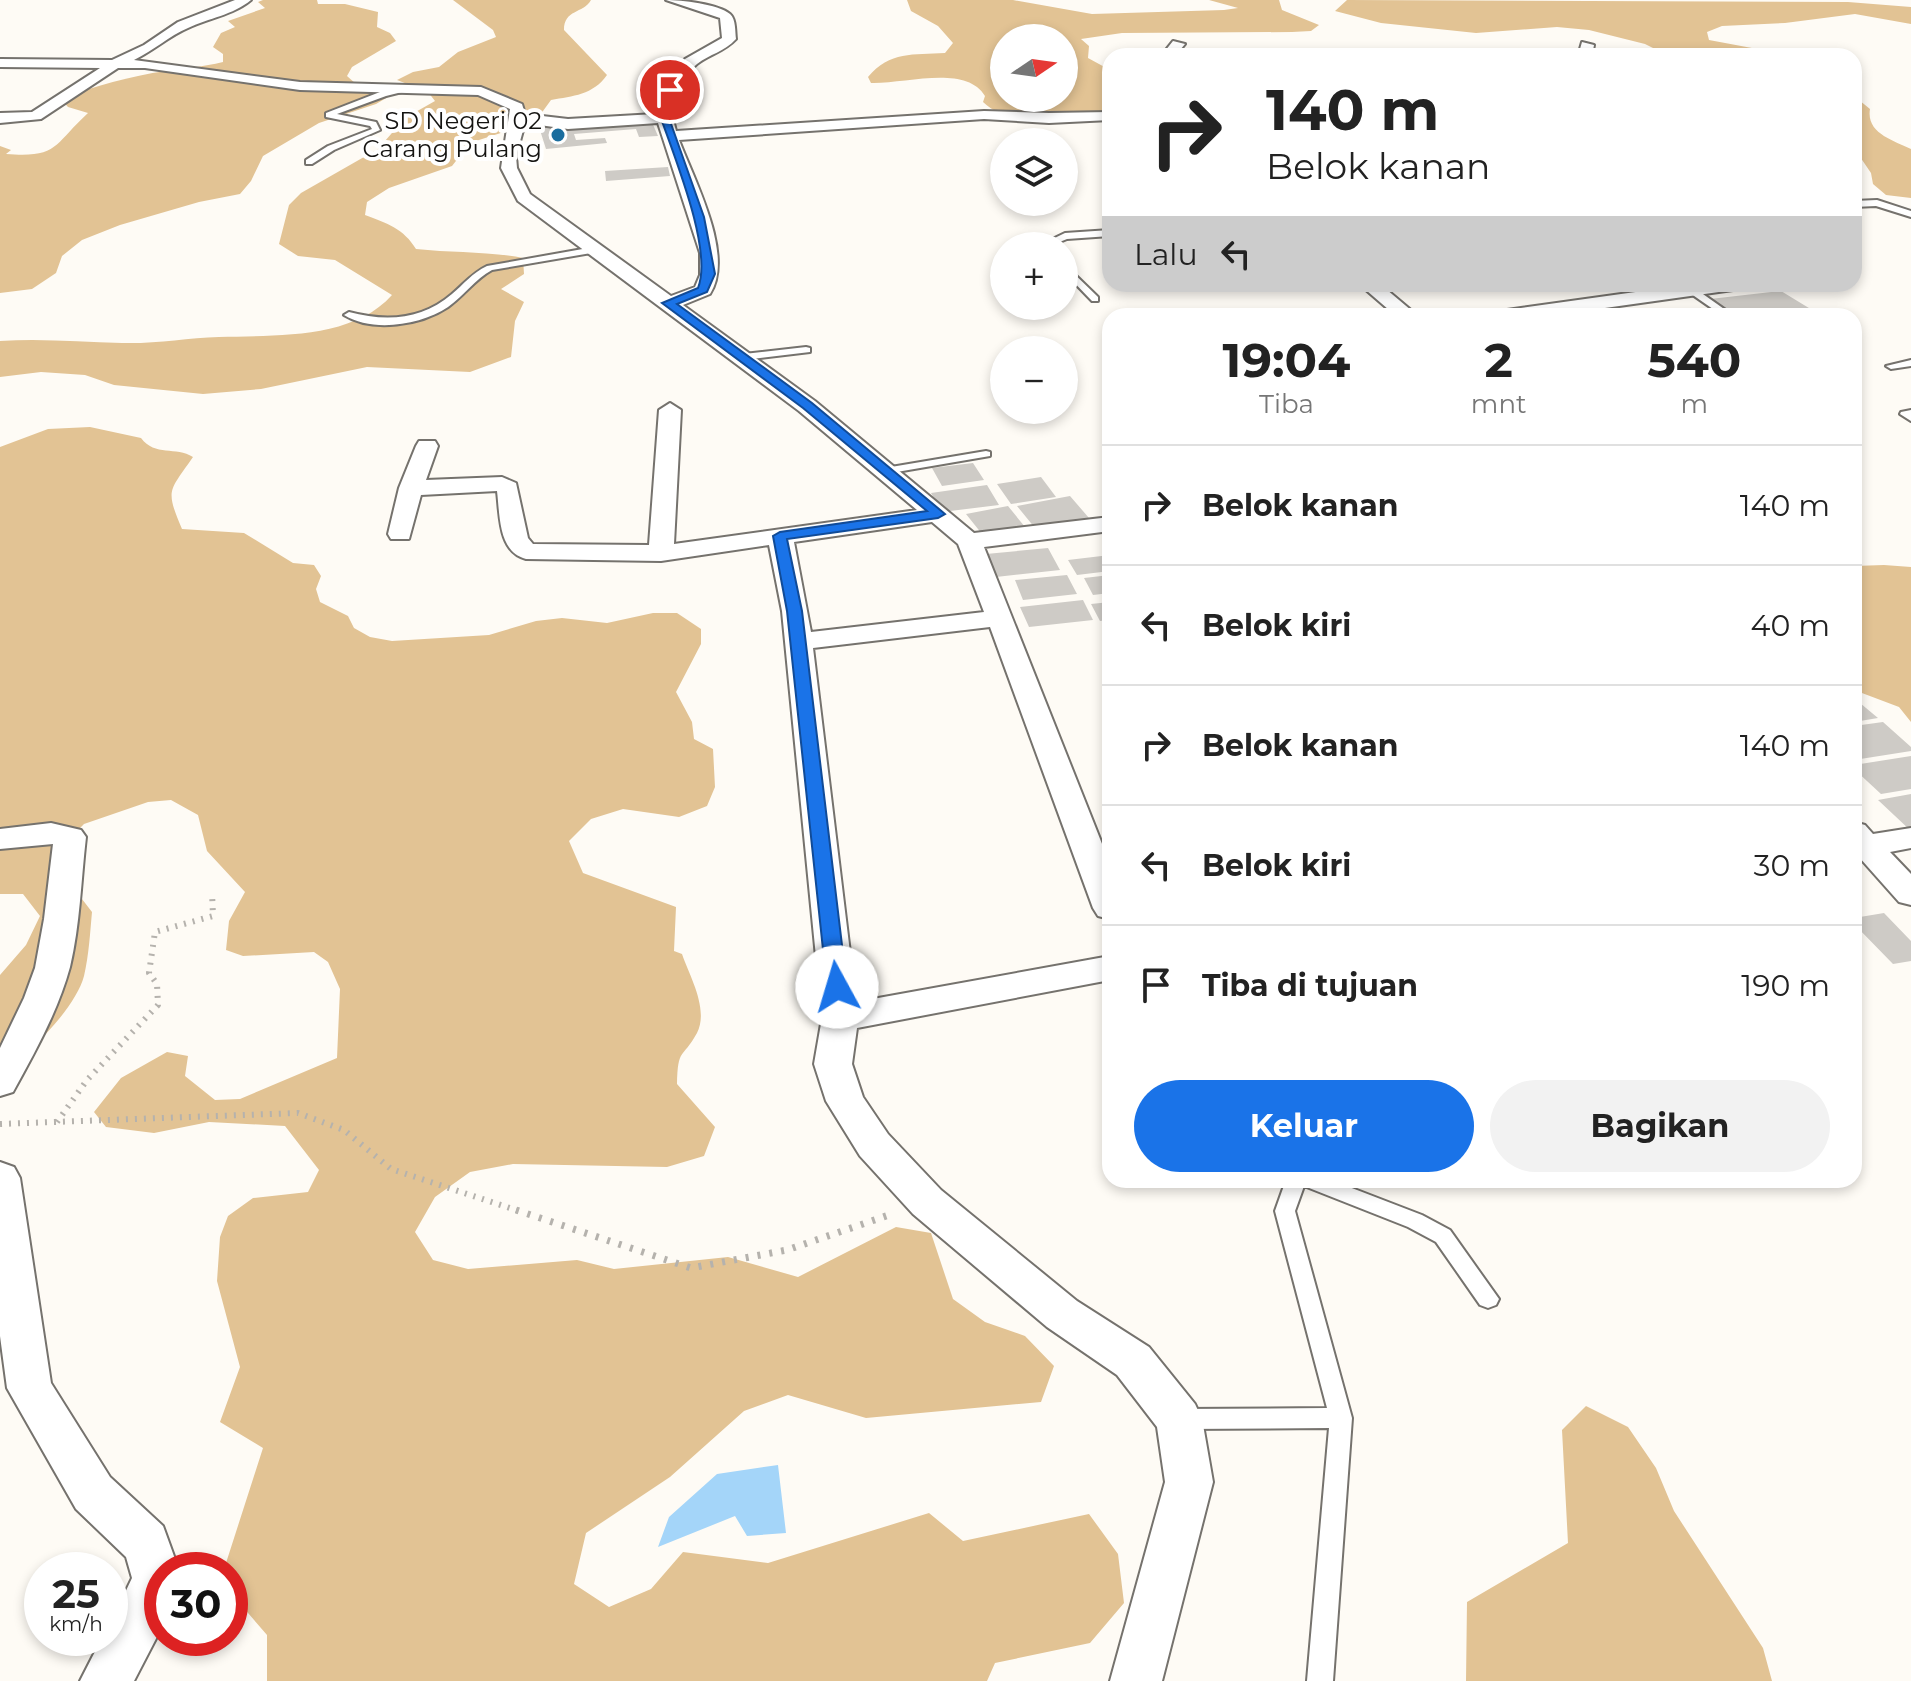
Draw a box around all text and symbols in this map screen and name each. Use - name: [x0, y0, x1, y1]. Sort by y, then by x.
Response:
- north arrow: [990, 24, 1078, 112]
- map controls: [990, 24, 1078, 424]
- pin: [636, 56, 704, 124]
- icon: arrive: [648, 68, 692, 112]
- text: 140 m: [1266, 76, 1439, 144]
- icon: right: [1134, 80, 1238, 184]
- place label: SD Negeri 02 Carang Pulang: [363, 106, 542, 163]
- marker: SD Negeri 02 Carang Pulang: [549, 126, 567, 144]
- button: layers: [990, 128, 1078, 216]
- text: Belok kanan: [1266, 144, 1490, 188]
- button: +: [990, 232, 1078, 320]
- icon: left: [1214, 232, 1258, 276]
- text: Lalu: [1134, 236, 1198, 273]
- text: 19:04: [1223, 331, 1350, 389]
- text: 2: [1485, 331, 1513, 389]
- text: 540: [1647, 331, 1741, 389]
- button: −: [990, 336, 1078, 424]
- text: Tiba: [1259, 388, 1314, 420]
- text: mnt: [1471, 388, 1527, 420]
- text: m: [1680, 388, 1708, 420]
- icon: right: [1134, 483, 1178, 527]
- text: Belok kanan: [1202, 487, 1399, 524]
- text: 140 m: [1740, 487, 1830, 524]
- icon: left: [1134, 603, 1178, 647]
- text: Belok kiri: [1202, 607, 1351, 644]
- text: 40 m: [1751, 607, 1830, 644]
- icon: right: [1134, 723, 1178, 767]
- text: Belok kanan: [1202, 727, 1399, 764]
- text: 140 m: [1740, 727, 1830, 764]
- icon: left: [1134, 843, 1178, 887]
- text: Belok kiri: [1202, 847, 1351, 884]
- text: 30 m: [1754, 847, 1830, 884]
- position arrow: [795, 945, 879, 1029]
- icon: arrive: [1134, 963, 1178, 1007]
- text: Tiba di tujuan: [1202, 967, 1418, 1004]
- text: 190 m: [1741, 967, 1830, 1004]
- button: Keluar: [1134, 1080, 1474, 1172]
- button: Bagikan: [1490, 1080, 1830, 1172]
- speed limit sign: 30: [144, 1552, 248, 1656]
- text: 25: [52, 1569, 100, 1618]
- text: km/h: [49, 1612, 103, 1636]

